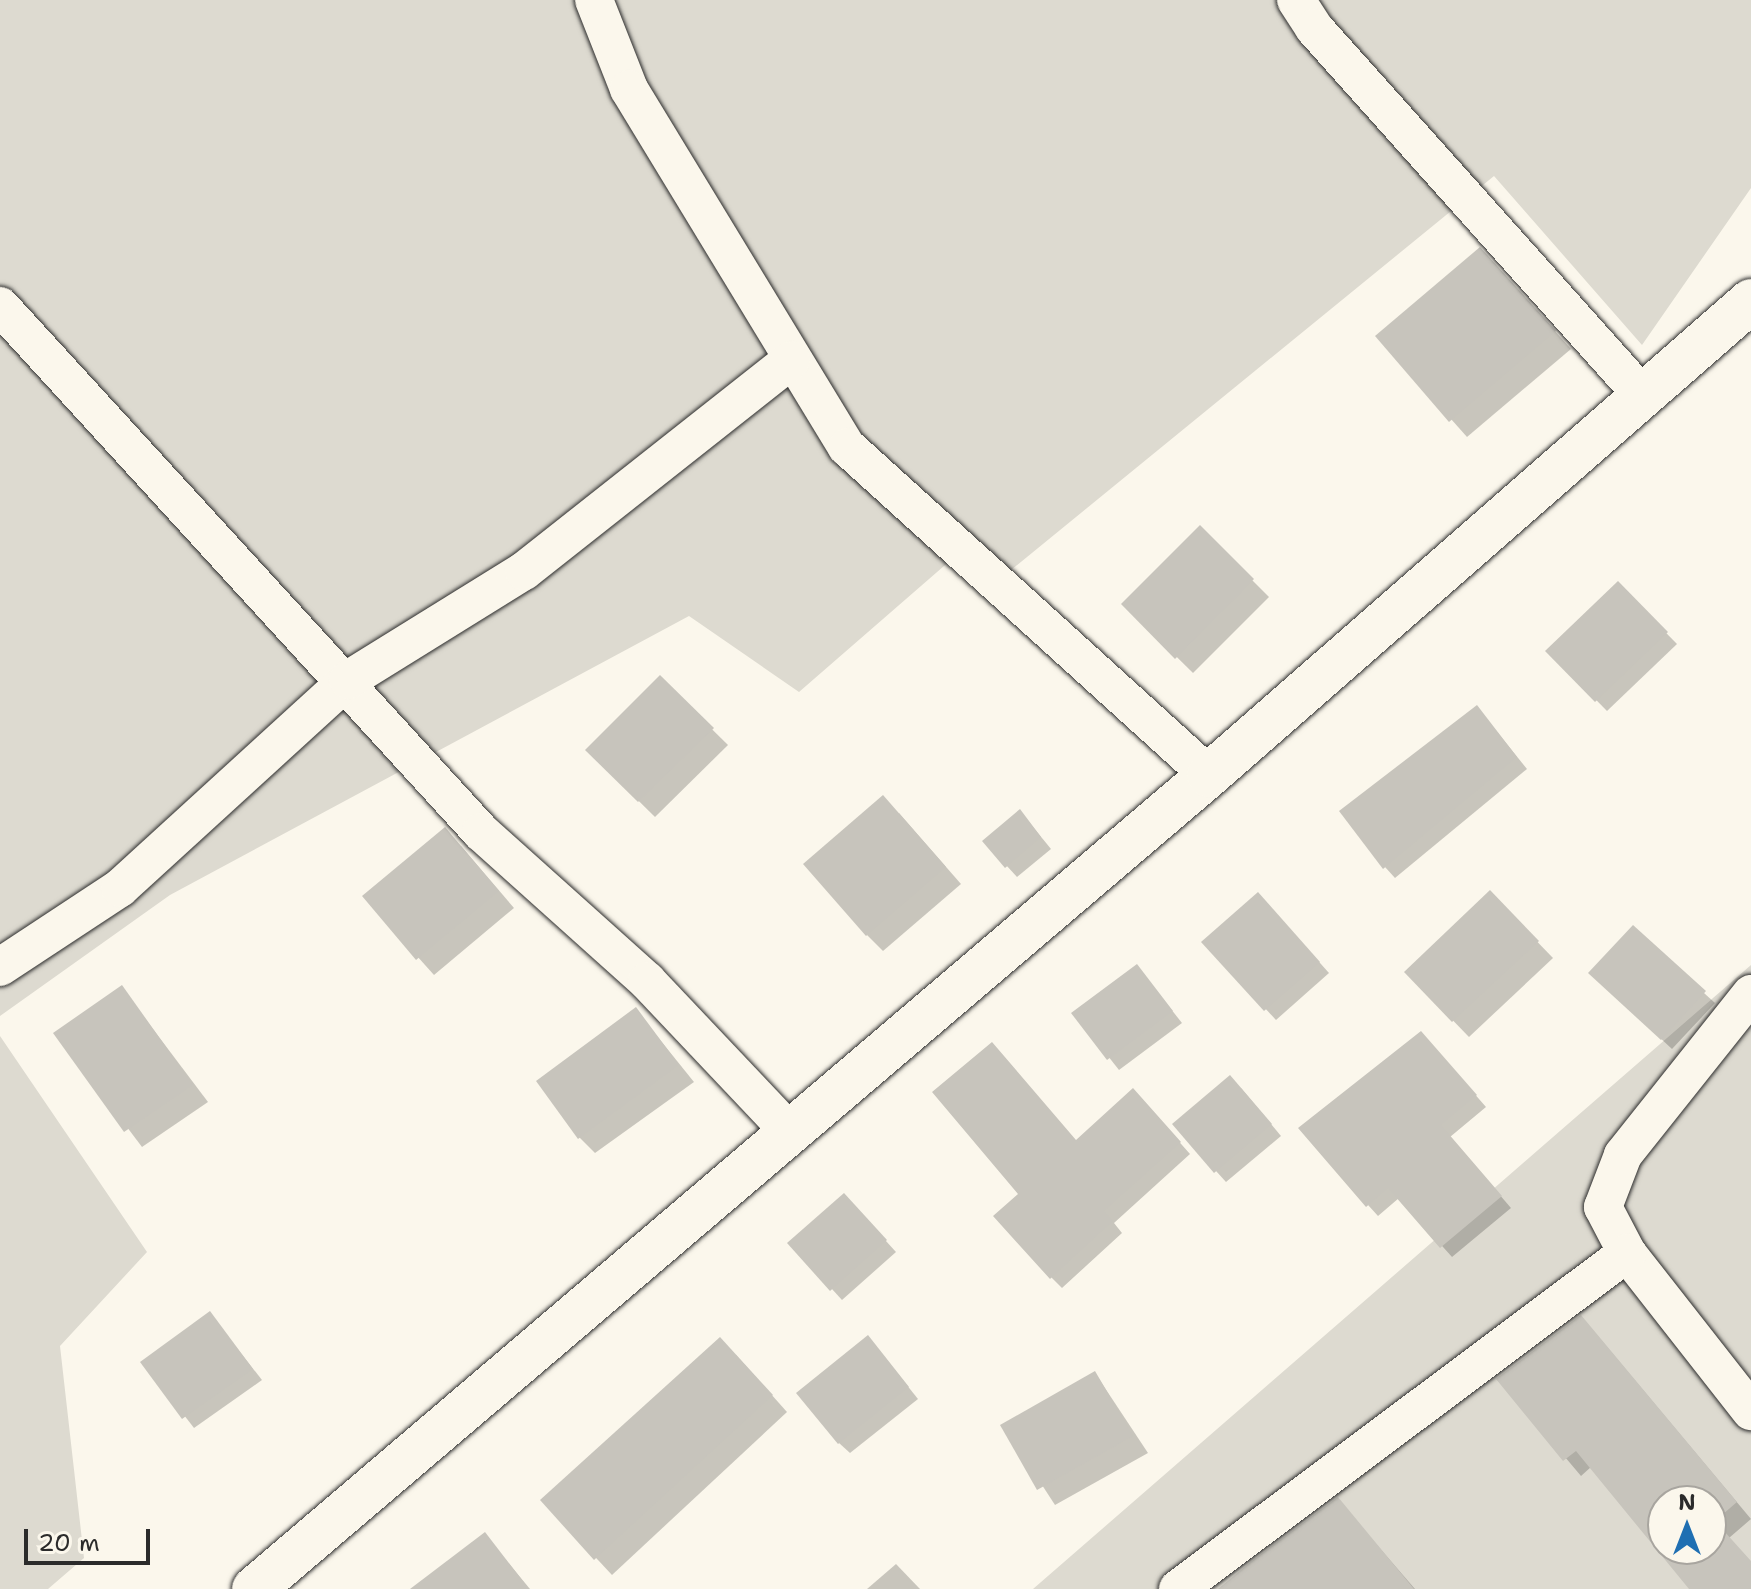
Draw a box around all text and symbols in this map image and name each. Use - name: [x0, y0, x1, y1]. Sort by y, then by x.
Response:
- north arrow: [1647, 1485, 1727, 1565]
- text: N: [1678, 1488, 1696, 1517]
- scale bar: [28, 1513, 154, 1563]
- text: 20 m: [38, 1527, 100, 1559]

